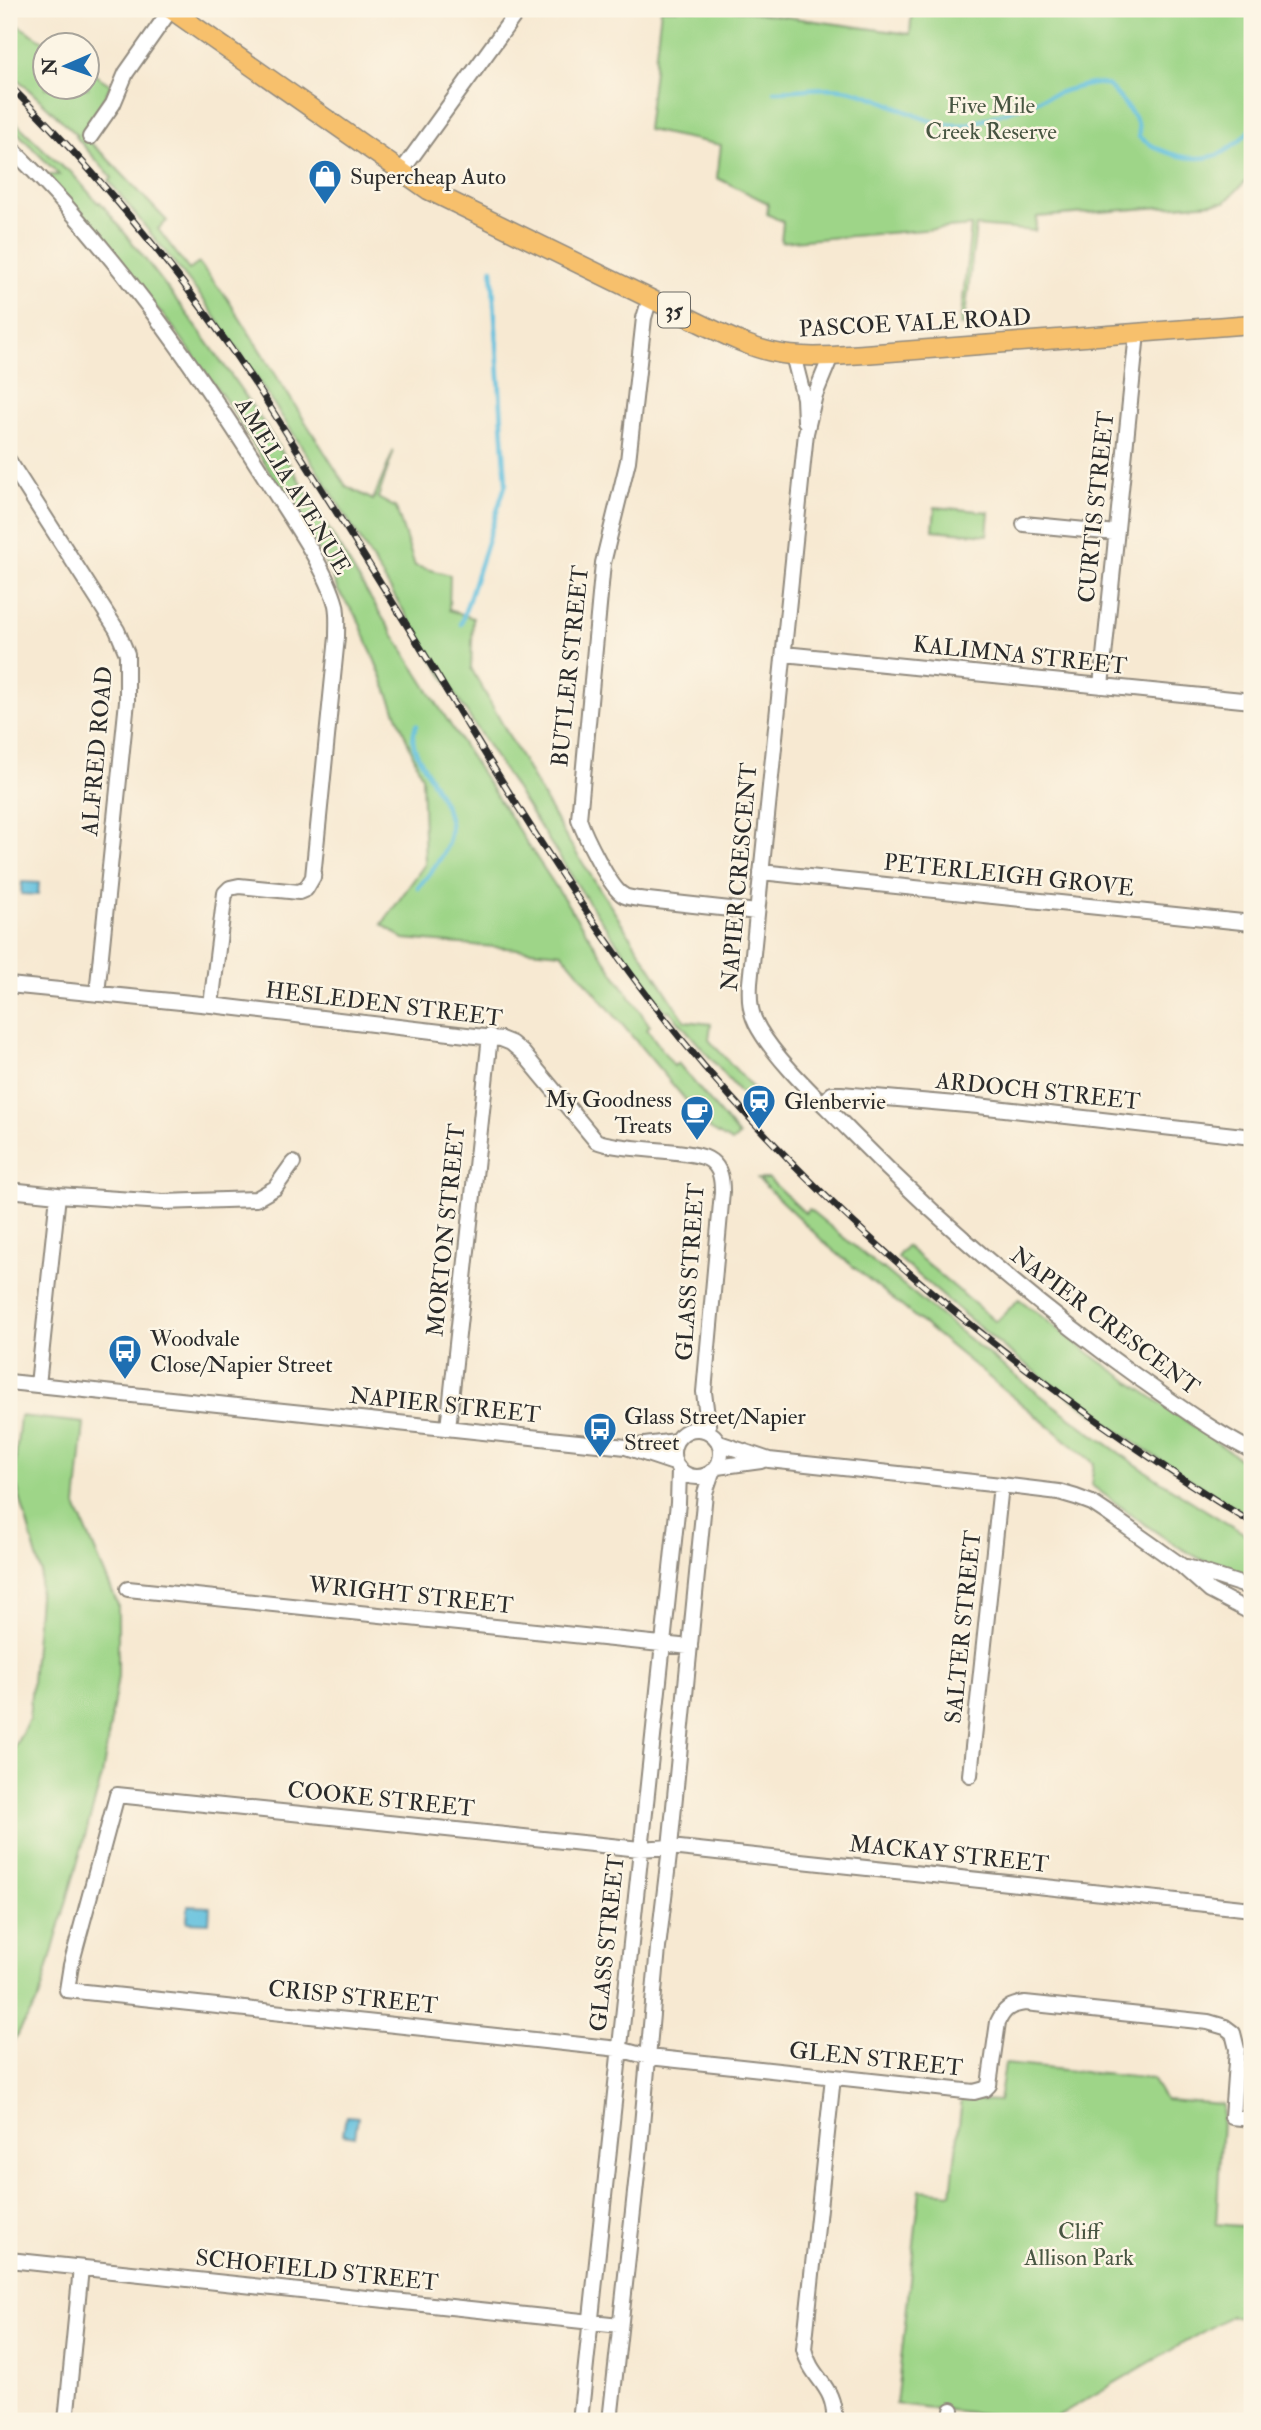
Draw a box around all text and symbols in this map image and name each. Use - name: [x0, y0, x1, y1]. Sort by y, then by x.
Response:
- north arrow: [32, 32, 102, 102]
- text: N: [38, 57, 62, 76]
- park label: Five Mile Creek Reserve: [925, 91, 1057, 146]
- shop icon: Supercheap Auto: [306, 157, 344, 206]
- place label: Supercheap Auto: [350, 162, 506, 192]
- road number: 35: [658, 292, 690, 328]
- street label: PASCOE VALE ROAD: [798, 302, 1032, 344]
- street label: AMELIA AVENUE: [228, 391, 357, 580]
- street label: CURTIS STREET: [1072, 410, 1120, 604]
- street label: BUTLER STREET: [545, 564, 595, 768]
- street label: KALIMNA STREET: [912, 629, 1128, 681]
- street label: ALFRED ROAD: [75, 665, 119, 838]
- street label: NAPIER CRESCENT: [715, 762, 763, 992]
- street label: PETERLEIGH GROVE: [882, 847, 1136, 903]
- street label: HESLEDEN STREET: [264, 975, 504, 1033]
- street label: ARDOCH STREET: [933, 1066, 1142, 1116]
- station icon: Glenbervie: [740, 1082, 778, 1131]
- place label: My Goodness Treats: [545, 1085, 672, 1140]
- place label: Glenbervie: [784, 1087, 886, 1116]
- cafe icon: My Goodness Treats: [678, 1093, 716, 1142]
- street label: MORTON STREET: [420, 1122, 472, 1338]
- street label: GLASS STREET: [669, 1182, 711, 1362]
- street label: NAPIER CRESCENT: [1005, 1240, 1205, 1402]
- place label: Woodvale Close/Napier Street: [149, 1324, 333, 1380]
- bus stop icon: Woodvale Close/Napier Street: [106, 1332, 144, 1381]
- street label: NAPIER STREET: [348, 1381, 542, 1429]
- place label: Glass Street/Napier Street: [624, 1402, 806, 1457]
- bus stop icon: Glass Street/Napier Street: [581, 1410, 619, 1459]
- street label: SALTER STREET: [938, 1529, 988, 1725]
- street label: WRIGHT STREET: [306, 1570, 515, 1620]
- street label: COOKE STREET: [286, 1775, 476, 1823]
- street label: MACKAY STREET: [848, 1829, 1050, 1879]
- street label: GLASS STREET: [583, 1853, 631, 2033]
- street label: CRISP STREET: [267, 1974, 439, 2020]
- street label: GLEN STREET: [788, 2035, 964, 2083]
- park label: Cliff Allison Park: [1023, 2217, 1134, 2272]
- street label: SCHOFIELD STREET: [194, 2243, 440, 2297]

